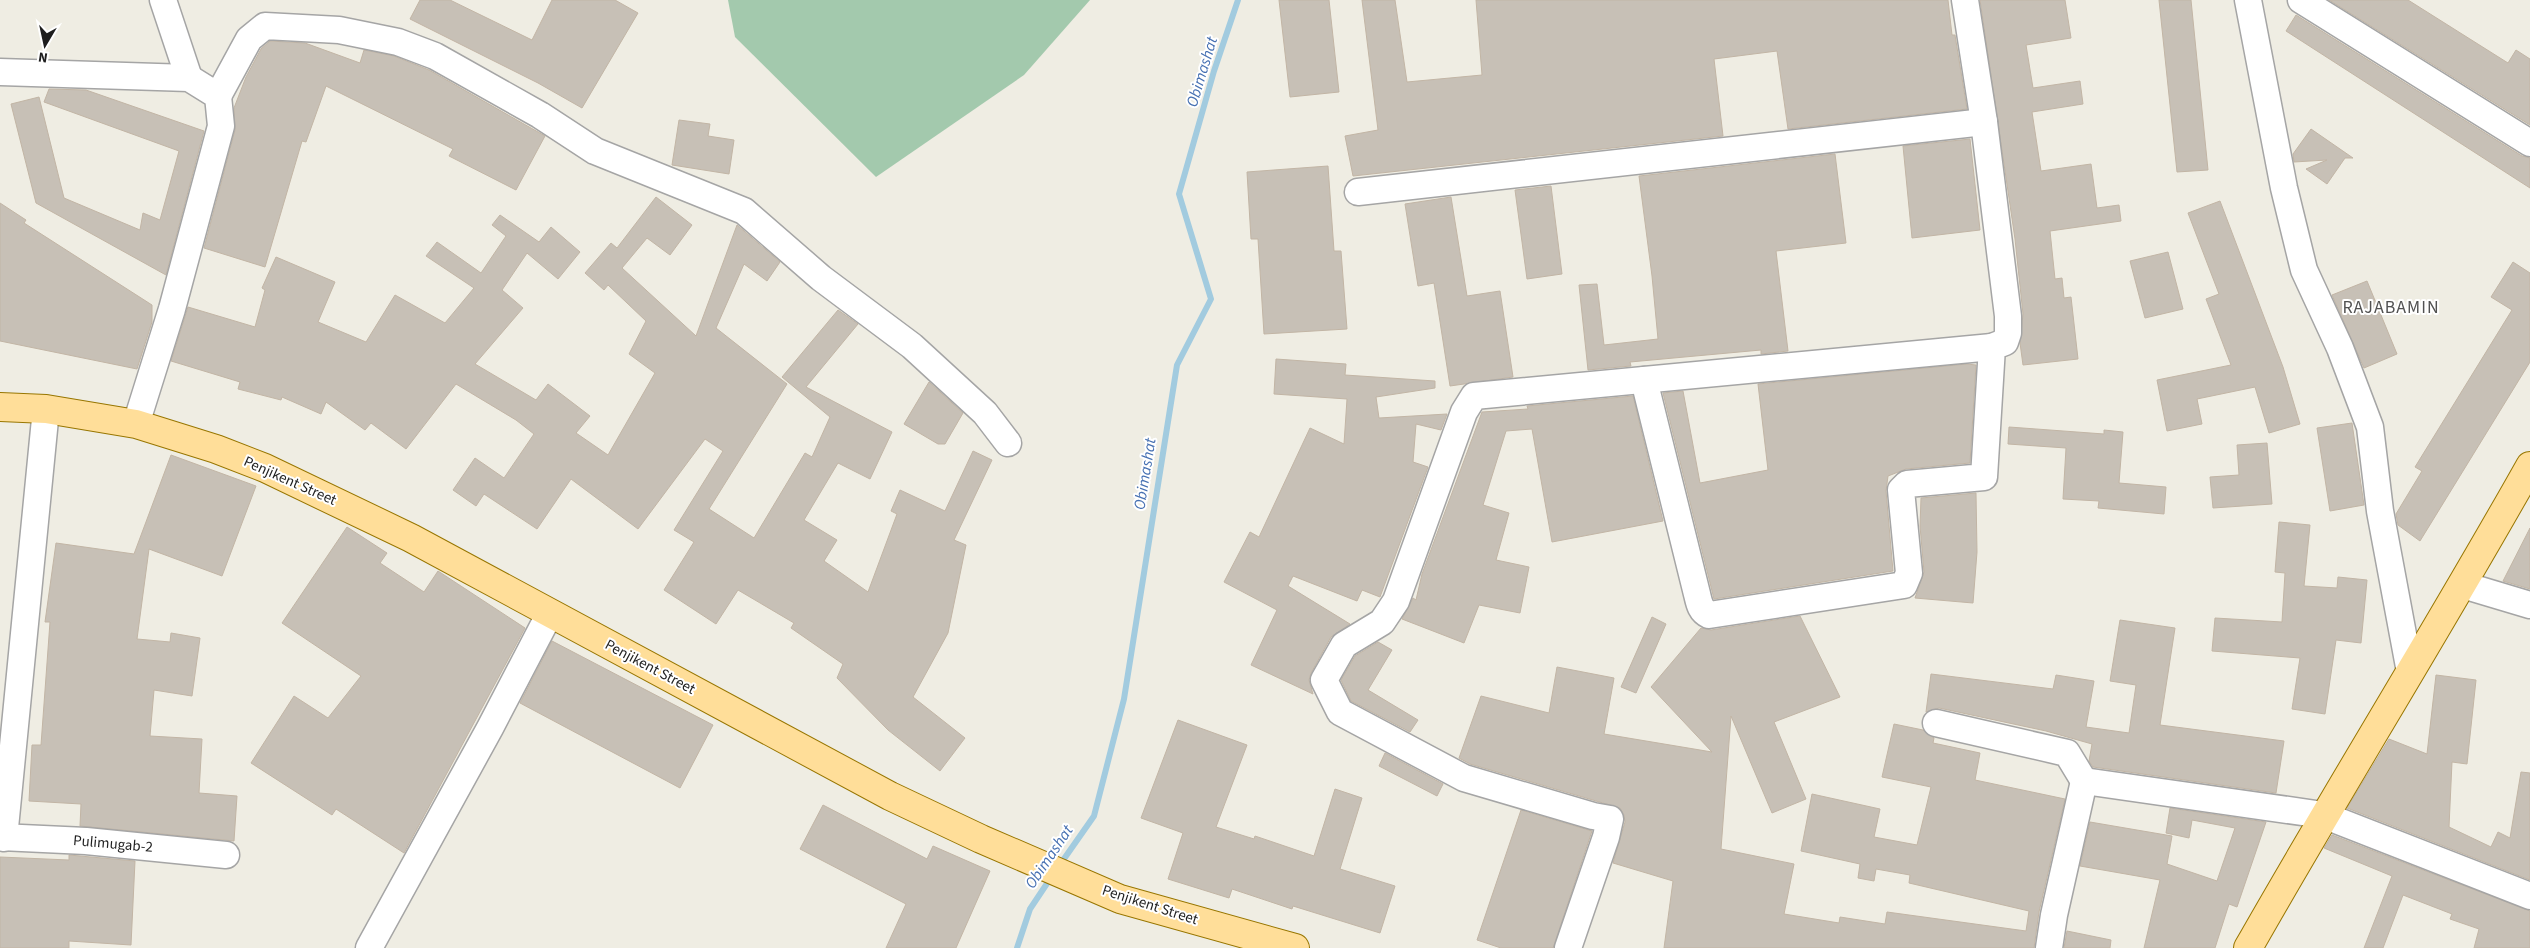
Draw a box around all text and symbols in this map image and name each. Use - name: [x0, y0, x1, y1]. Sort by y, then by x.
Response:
- north arrow: [20, 20, 70, 70]
- water label: Obimashat: [1181, 33, 1223, 110]
- text: N: [37, 46, 49, 67]
- district label: RAJABAMIN: [2342, 295, 2440, 320]
- water label: Obimashat: [1128, 436, 1162, 511]
- street label: Penjikent Street: [240, 451, 340, 511]
- street label: Penjikent Street: [601, 634, 699, 700]
- water label: Obimashat: [1020, 820, 1079, 893]
- street label: Pulimugab-2: [72, 830, 154, 858]
- street label: Penjikent Street: [1099, 880, 1201, 930]

